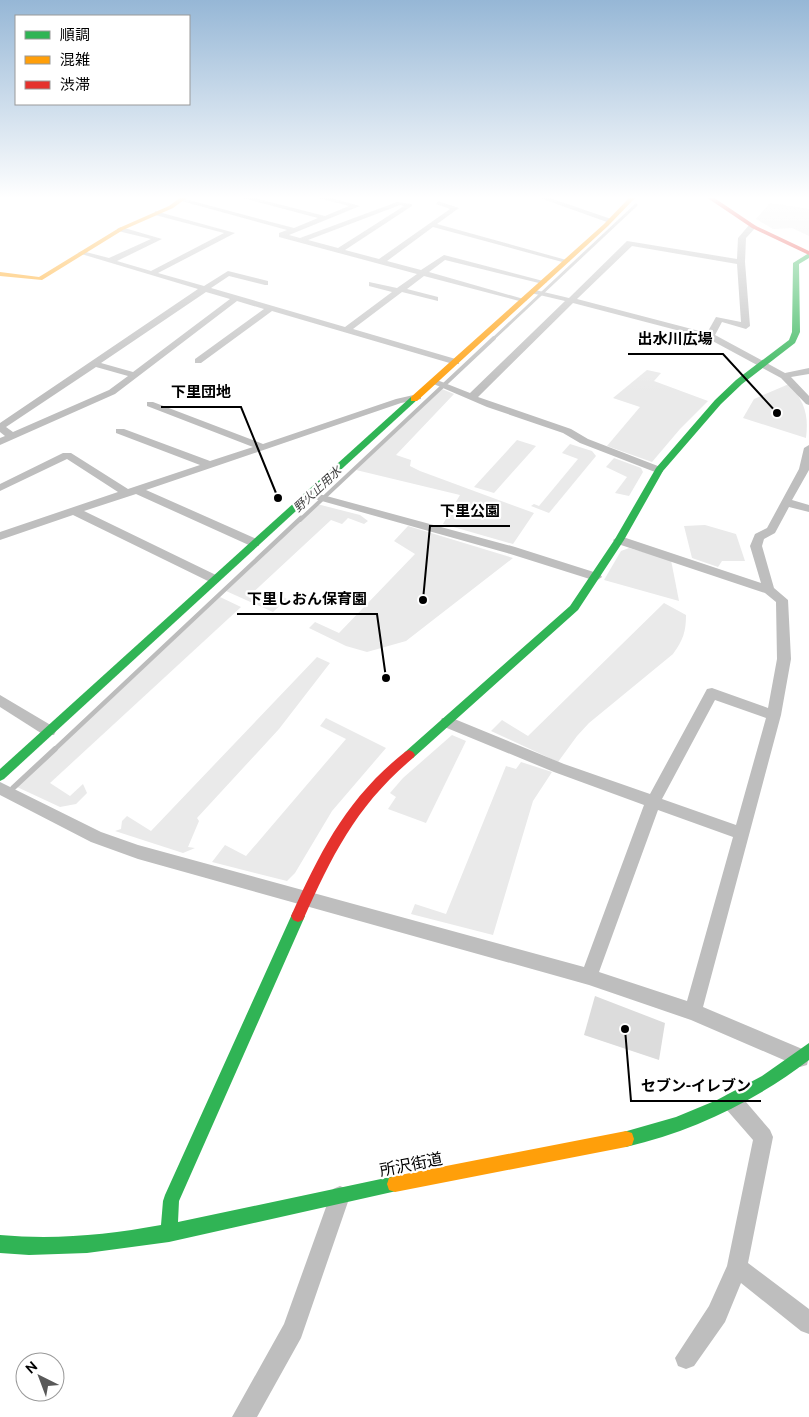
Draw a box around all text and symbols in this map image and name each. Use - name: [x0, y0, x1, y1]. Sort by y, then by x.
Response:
- legend: [15, 15, 190, 105]
- text: 順調: [60, 26, 90, 43]
- text: 混雑: [60, 51, 90, 68]
- text: 渋滞: [60, 76, 90, 93]
- callout: 出水川広場: [628, 324, 723, 354]
- text: 出水川広場: [637, 330, 713, 347]
- callout: 下里団地: [161, 377, 241, 407]
- text: 下里団地: [171, 383, 231, 400]
- water label: 野火止用水: [291, 462, 345, 514]
- callout: 下里公園: [430, 496, 510, 526]
- text: 下里公園: [440, 502, 500, 519]
- callout: 下里しおん保育園: [237, 584, 377, 614]
- text: 下里しおん保育園: [247, 590, 367, 607]
- callout: セブン-イレブン: [631, 1071, 761, 1101]
- text: セブン-イレブン: [641, 1077, 751, 1094]
- street label: 所沢街道: [378, 1149, 444, 1179]
- north arrow: [15, 1352, 65, 1402]
- text: N: [22, 1358, 41, 1377]

